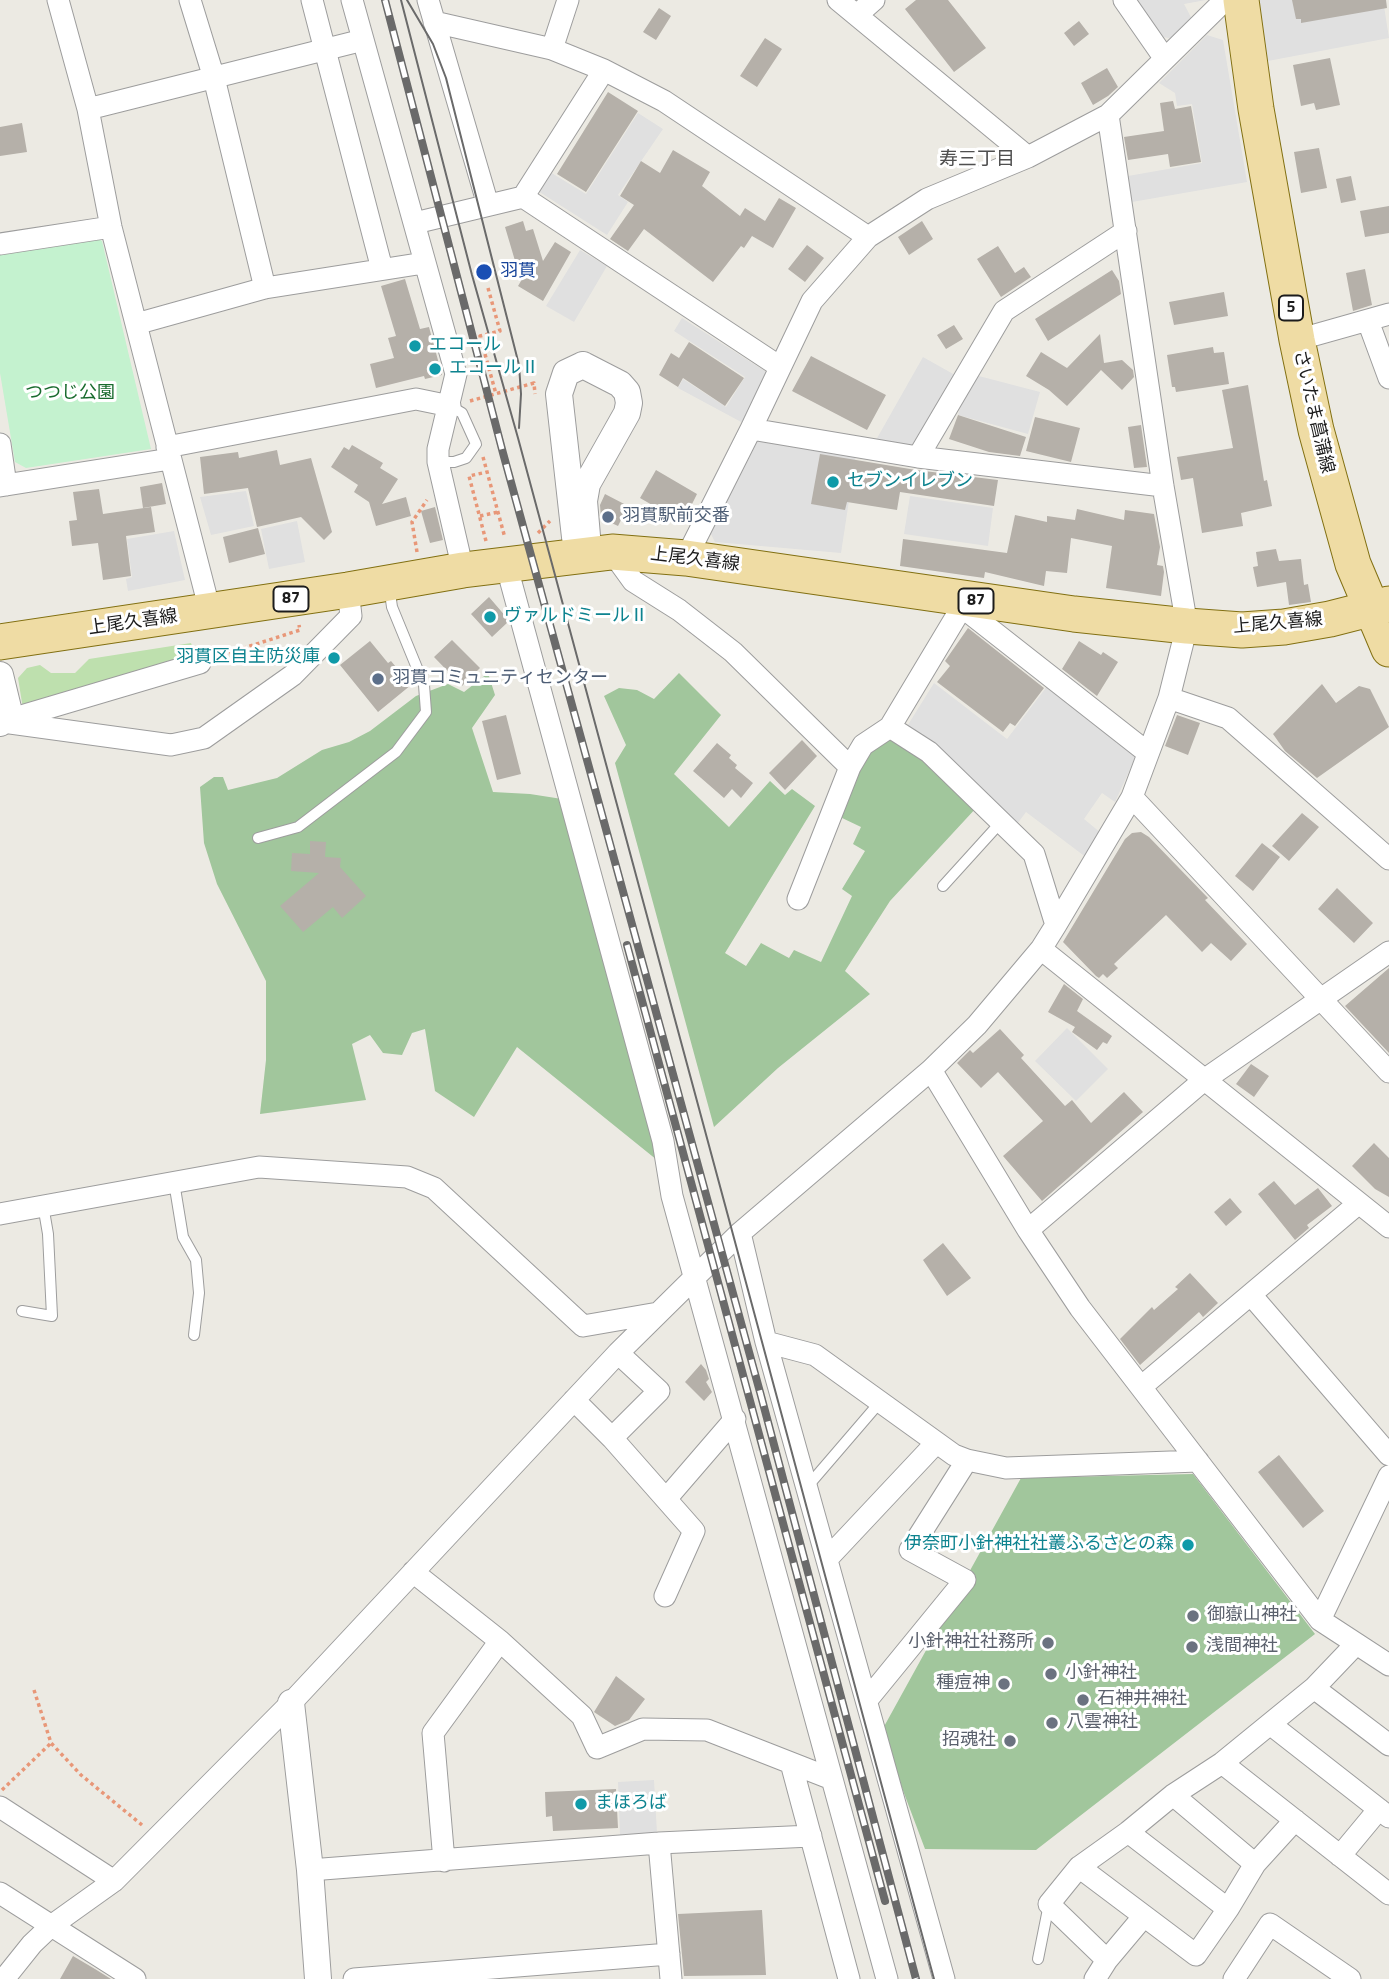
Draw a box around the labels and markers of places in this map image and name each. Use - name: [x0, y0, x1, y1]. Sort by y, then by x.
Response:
- place label: 羽貫: [500, 261, 536, 283]
- marker: 羽貫: [474, 262, 494, 282]
- place label: エコール: [429, 335, 501, 357]
- marker: エコール: [407, 338, 423, 354]
- place label: エコールⅡ: [449, 358, 539, 380]
- marker: エコールⅡ: [427, 361, 443, 377]
- place label: セブンイレブン: [847, 471, 973, 493]
- marker: セブンイレブン: [825, 474, 841, 490]
- place label: 羽貫駅前交番: [622, 506, 730, 528]
- marker: 羽貫駅前交番: [600, 509, 616, 525]
- place label: ヴァルドミールⅡ: [504, 606, 648, 628]
- marker: ヴァルドミールⅡ: [482, 609, 498, 625]
- place label: 羽貫区自主防災庫: [176, 647, 320, 669]
- marker: 羽貫区自主防災庫: [326, 650, 342, 666]
- place label: 羽貫コミュニティセンター: [392, 668, 608, 690]
- marker: 羽貫コミュニティセンター: [370, 671, 386, 687]
- place label: 伊奈町小針神社社叢ふるさとの森: [904, 1534, 1174, 1556]
- marker: 伊奈町小針神社社叢ふるさとの森: [1180, 1537, 1196, 1553]
- place label: 御嶽山神社: [1207, 1605, 1297, 1627]
- marker: 御嶽山神社: [1185, 1608, 1201, 1624]
- place label: 小針神社社務所: [908, 1632, 1034, 1654]
- marker: 小針神社社務所: [1040, 1635, 1056, 1651]
- place label: 浅間神社: [1206, 1636, 1278, 1658]
- marker: 浅間神社: [1184, 1639, 1200, 1655]
- place label: 小針神社: [1065, 1663, 1137, 1685]
- marker: 小針神社: [1043, 1666, 1059, 1682]
- place label: 種痘神: [936, 1673, 990, 1695]
- marker: 種痘神: [996, 1676, 1012, 1692]
- place label: 石神井神社: [1097, 1689, 1187, 1711]
- marker: 石神井神社: [1075, 1692, 1091, 1708]
- place label: 八雲神社: [1066, 1712, 1138, 1734]
- marker: 八雲神社: [1044, 1715, 1060, 1731]
- place label: 招魂社: [942, 1730, 996, 1752]
- marker: 招魂社: [1002, 1733, 1018, 1749]
- place label: まほろば: [595, 1793, 667, 1815]
- marker: まほろば: [573, 1796, 589, 1812]

